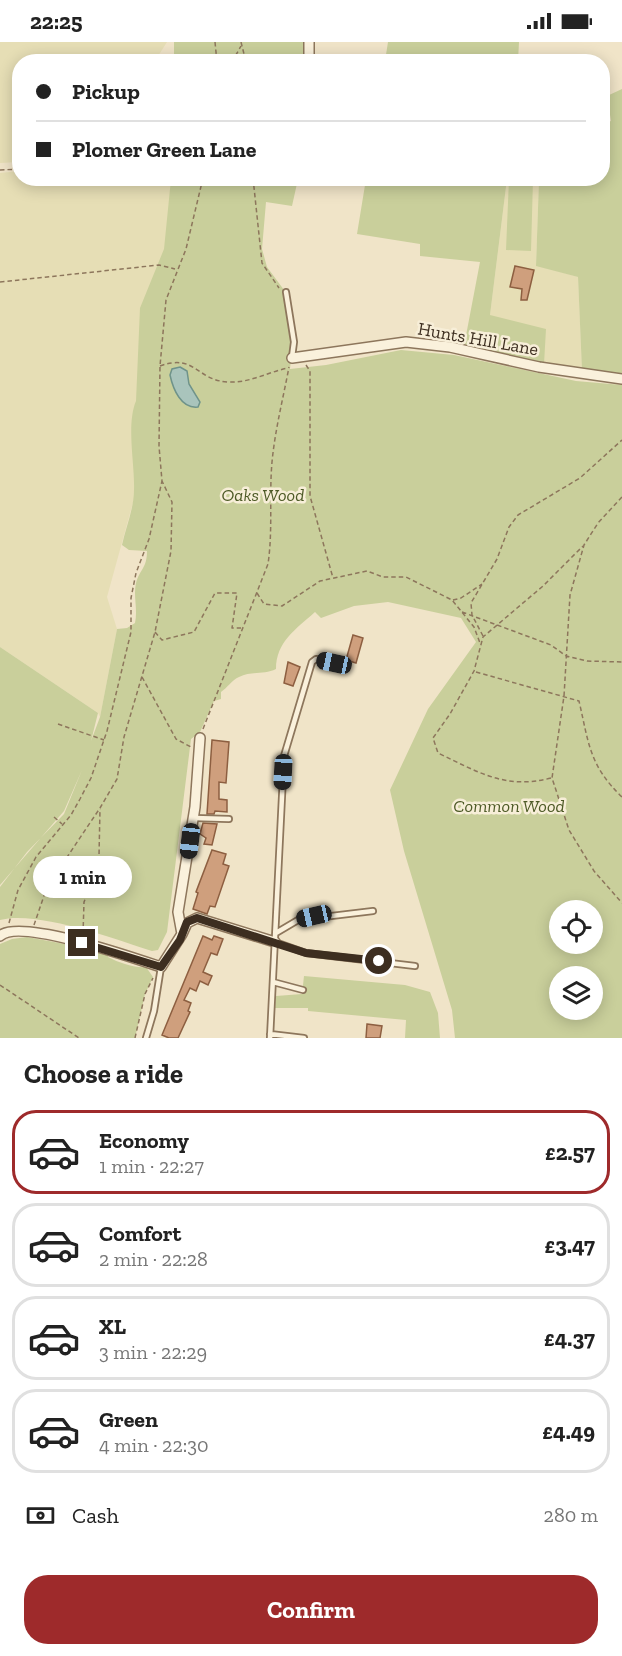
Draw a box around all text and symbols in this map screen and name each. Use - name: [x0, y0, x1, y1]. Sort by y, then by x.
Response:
- text: 22:25: [30, 8, 82, 35]
- text: Pickup: [72, 78, 140, 105]
- text: Plomer Green Lane: [72, 136, 257, 163]
- street label: Hunts Hill Lane: [416, 318, 540, 360]
- park label: Oaks Wood: [222, 484, 304, 506]
- car: [315, 650, 353, 676]
- car: [273, 754, 293, 790]
- park label: Common Wood: [453, 795, 565, 817]
- car: [179, 822, 201, 860]
- callout: 1 min: [32, 856, 132, 898]
- text: 1 min: [59, 865, 106, 889]
- map controls: [549, 900, 603, 1020]
- button: locate: [549, 900, 603, 954]
- car: [294, 903, 334, 929]
- route end: [68, 929, 95, 956]
- route start: [365, 947, 392, 974]
- button: layers: [549, 966, 603, 1020]
- text: Choose a ride: [24, 1058, 183, 1090]
- icon: car: [27, 1125, 81, 1179]
- text: Economy: [99, 1127, 189, 1154]
- text: £2.57: [545, 1139, 595, 1166]
- text: 1 min · 22:27: [99, 1154, 204, 1178]
- icon: car: [27, 1218, 81, 1272]
- text: Comfort: [99, 1220, 181, 1247]
- text: £3.47: [544, 1232, 595, 1259]
- text: 2 min · 22:28: [99, 1247, 208, 1271]
- icon: car: [27, 1311, 81, 1365]
- text: XL: [99, 1313, 126, 1340]
- text: £4.37: [544, 1325, 595, 1352]
- text: 3 min · 22:29: [99, 1340, 207, 1364]
- icon: car: [27, 1404, 81, 1458]
- text: Green: [99, 1406, 158, 1433]
- text: £4.49: [542, 1418, 595, 1445]
- text: 4 min · 22:30: [99, 1433, 208, 1457]
- icon: cash: [24, 1499, 57, 1532]
- text: Cash: [72, 1502, 119, 1529]
- text: 280 m: [544, 1503, 598, 1527]
- button: Confirm: [24, 1575, 598, 1644]

